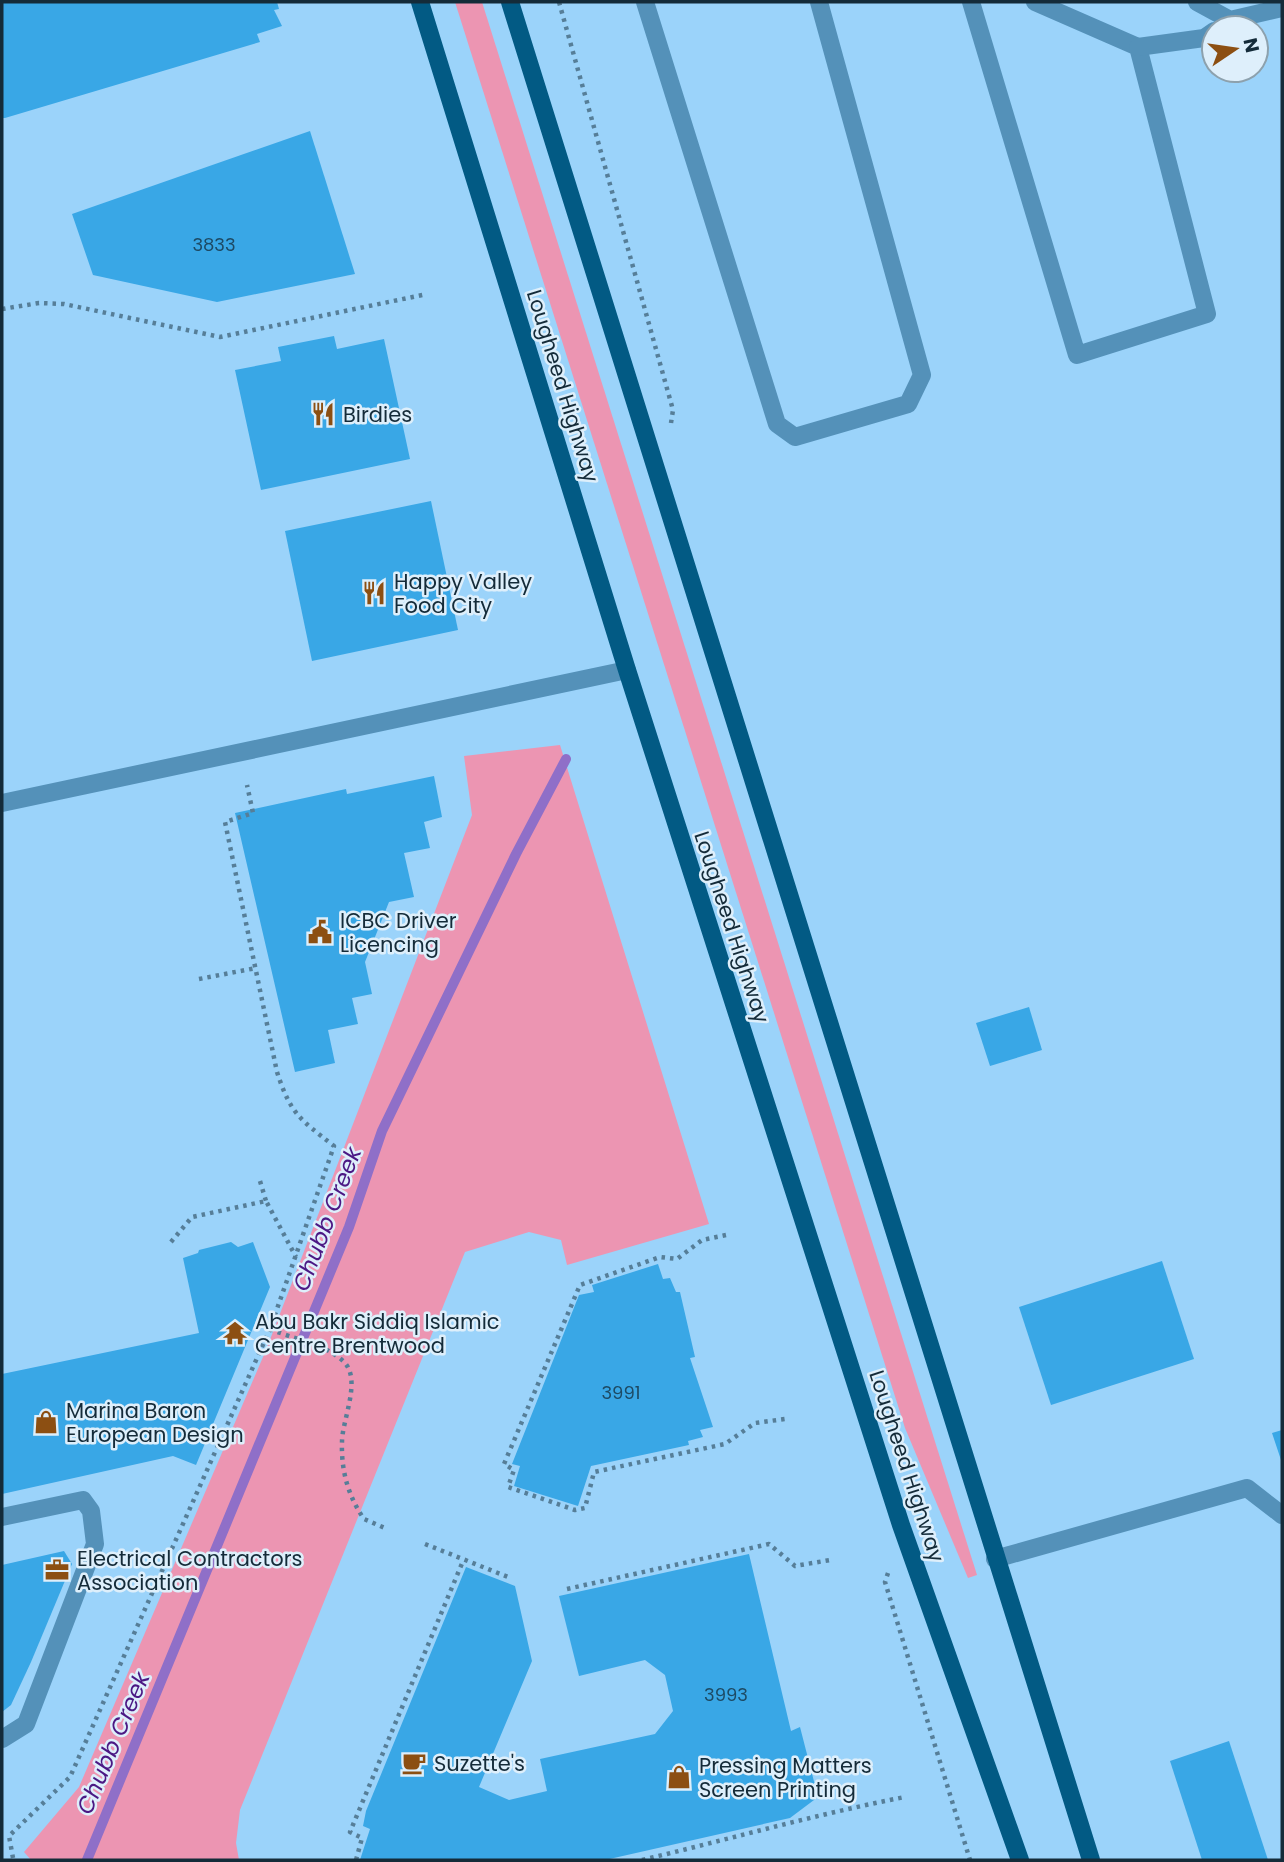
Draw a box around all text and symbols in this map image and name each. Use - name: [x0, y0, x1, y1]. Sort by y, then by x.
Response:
- north arrow: [1200, 14, 1270, 84]
- text: N: [1236, 35, 1266, 55]
- house number: 3833: [192, 232, 236, 257]
- street label: Lougheed Highway: [520, 286, 606, 486]
- restaurant icon: Birdies: [309, 400, 337, 428]
- place label: Birdies: [343, 400, 412, 429]
- place label: Happy Valley Food City: [394, 567, 532, 620]
- restaurant icon: Happy Valley Food City: [360, 579, 388, 607]
- street label: Lougheed Highway: [687, 827, 777, 1027]
- place label: ICBC Driver Licencing: [340, 906, 457, 959]
- public building icon: ICBC Driver Licencing: [306, 918, 334, 946]
- water label: Chubb Creek: [285, 1141, 370, 1296]
- place label: Abu Bakr Siddiq Islamic Centre Brentwood: [255, 1307, 500, 1360]
- temple icon: Abu Bakr Siddiq Islamic Centre Brentwood: [221, 1319, 249, 1347]
- street label: Lougheed Highway: [862, 1366, 952, 1566]
- house number: 3991: [601, 1380, 641, 1405]
- place label: Marina Baron European Design: [66, 1396, 244, 1449]
- shop icon: Marina Baron European Design: [32, 1408, 60, 1436]
- place label: Electrical Contractors Association: [77, 1544, 302, 1597]
- office icon: Electrical Contractors Association: [43, 1556, 71, 1584]
- water label: Chubb Creek: [69, 1666, 158, 1819]
- house number: 3993: [704, 1682, 748, 1707]
- cafe icon: Suzette's: [400, 1749, 428, 1777]
- place label: Suzette's: [434, 1749, 525, 1778]
- place label: Pressing Matters Screen Printing: [699, 1751, 872, 1804]
- shop icon: Pressing Matters Screen Printing: [665, 1763, 693, 1791]

